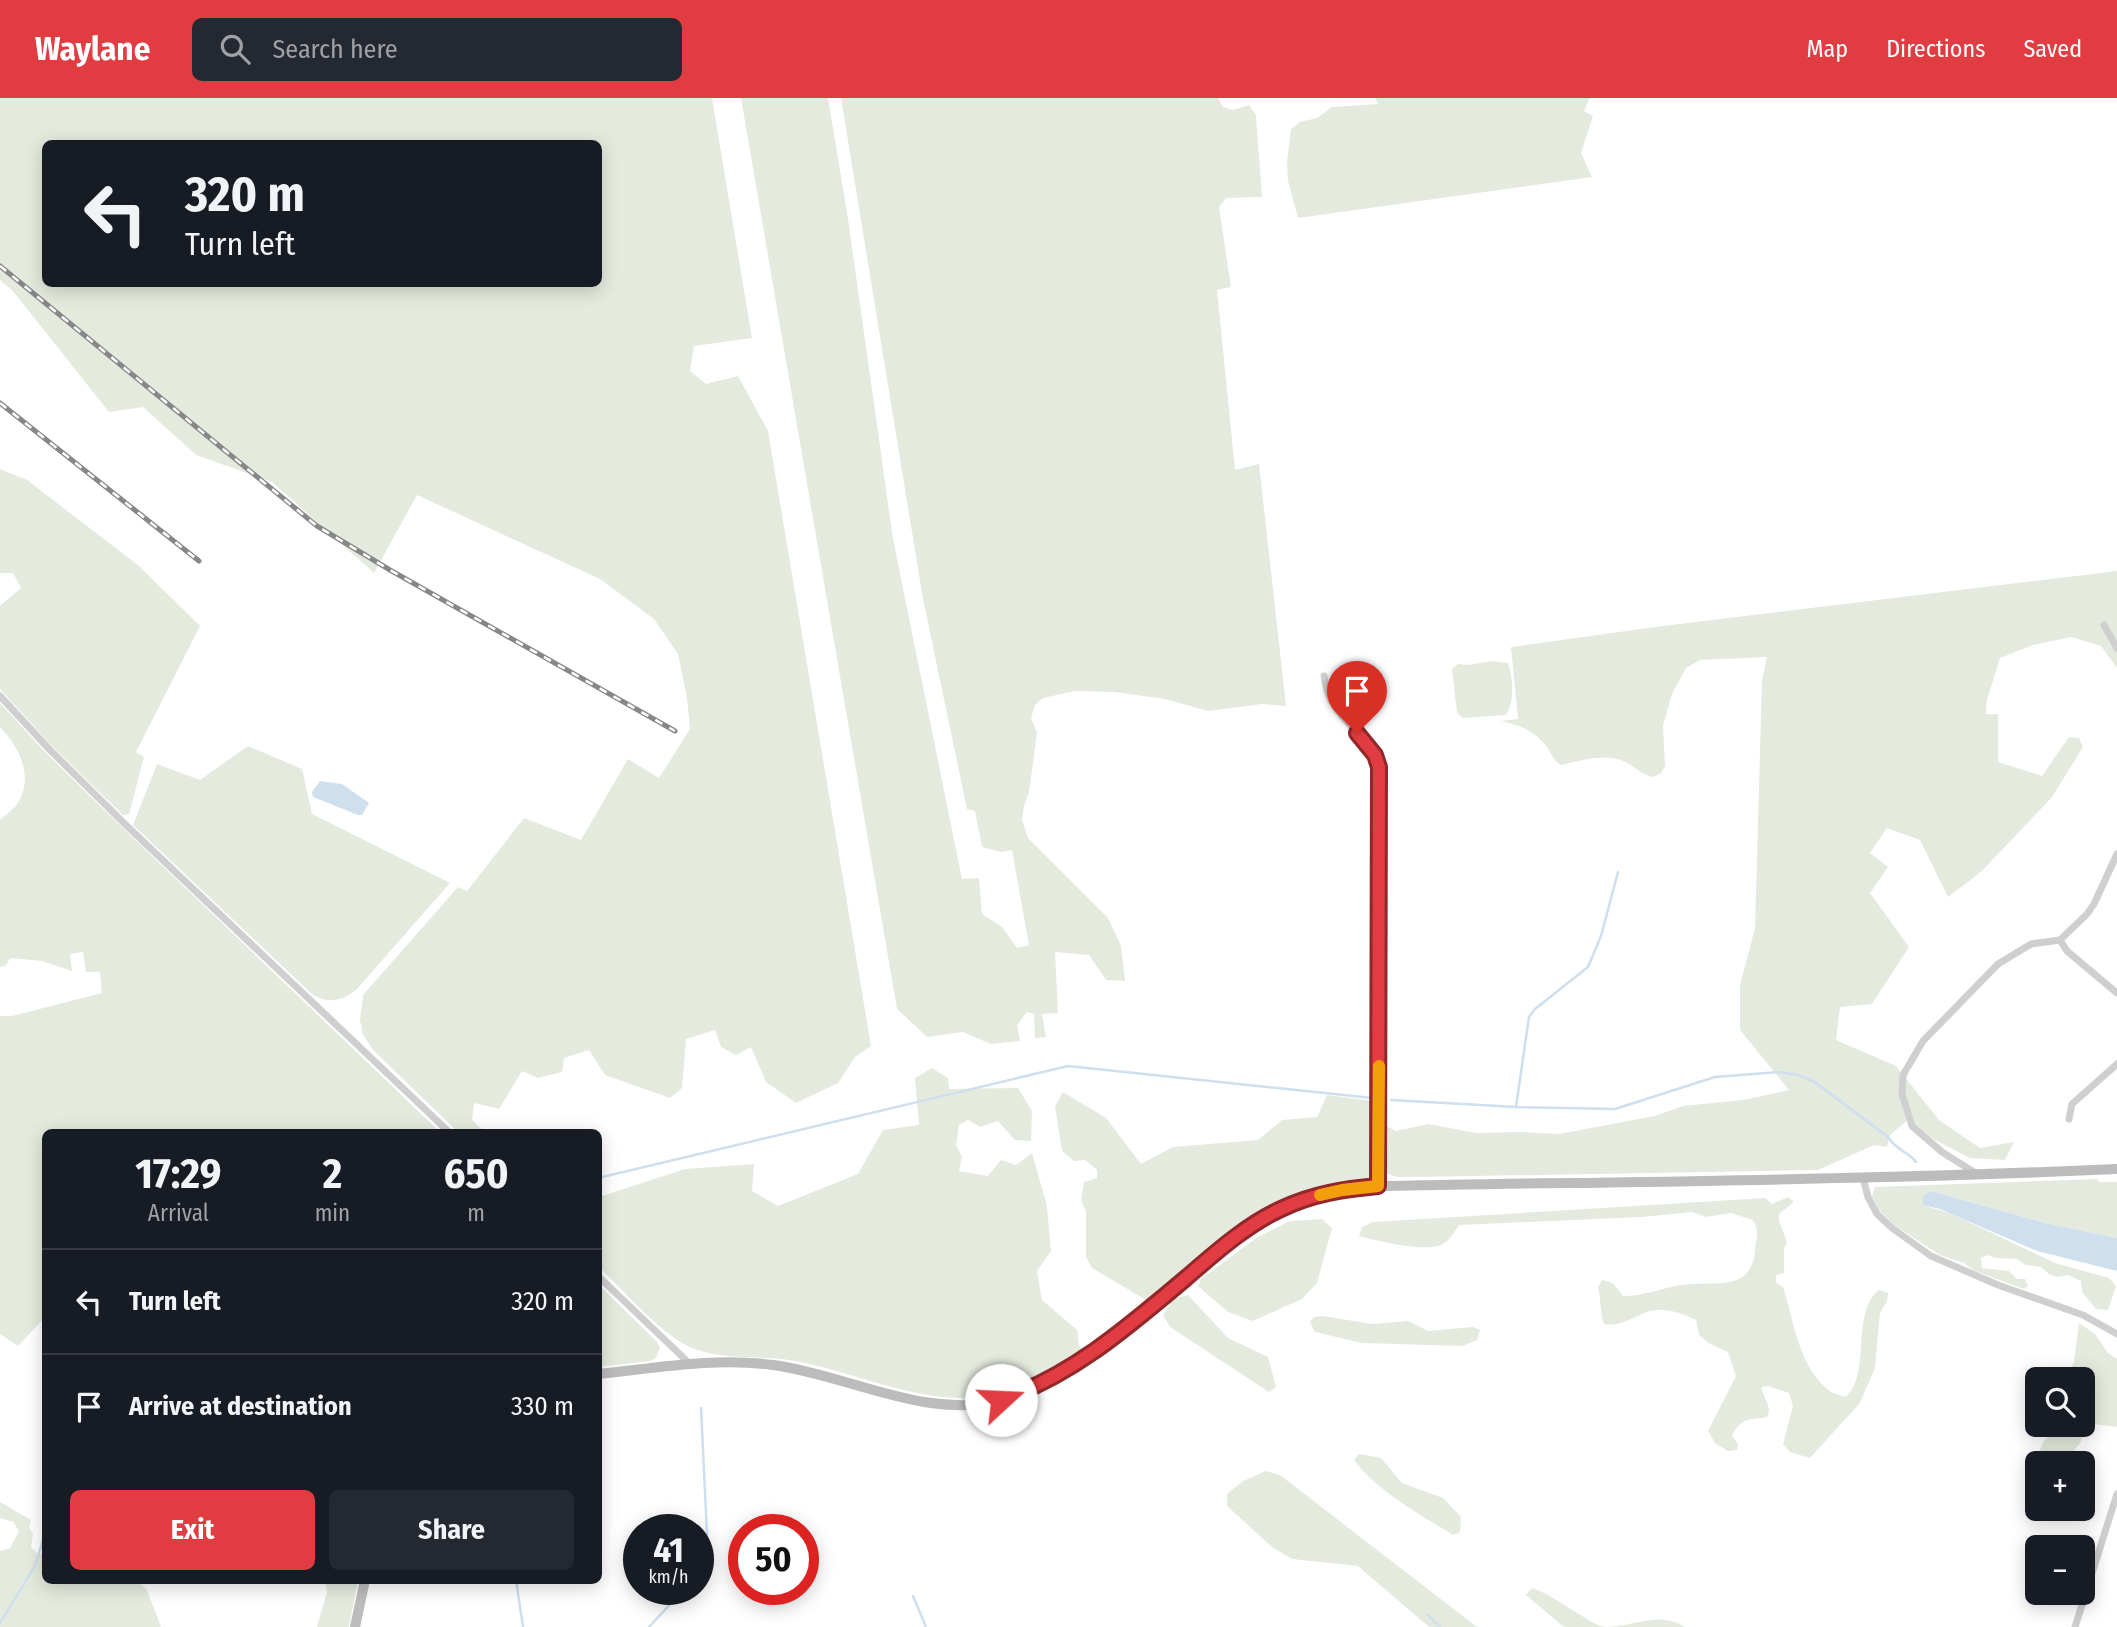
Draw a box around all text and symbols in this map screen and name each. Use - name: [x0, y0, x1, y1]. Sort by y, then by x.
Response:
- search box: [192, 18, 682, 81]
- text: Waylane: [35, 29, 150, 69]
- icon: search: [216, 30, 254, 68]
- text: Search here: [272, 34, 398, 65]
- text: Map: [1807, 35, 1848, 63]
- text: Directions: [1886, 35, 1985, 63]
- text: Saved: [2023, 35, 2082, 63]
- text: 320 m: [185, 165, 305, 224]
- icon: left: [70, 168, 161, 259]
- text: Turn left: [185, 225, 295, 263]
- pin: [1327, 661, 1387, 733]
- icon: arrive: [1338, 672, 1376, 710]
- text: 17:29: [135, 1149, 221, 1199]
- text: 2: [323, 1149, 342, 1199]
- text: 650: [443, 1149, 509, 1199]
- text: Arrival: [148, 1199, 209, 1227]
- text: min: [315, 1199, 350, 1227]
- text: m: [467, 1199, 485, 1227]
- icon: left: [70, 1283, 108, 1321]
- text: Turn left: [129, 1286, 221, 1317]
- text: 320 m: [511, 1286, 574, 1317]
- position arrow: [964, 1363, 1038, 1437]
- map controls: [2025, 1367, 2095, 1605]
- button: search: [2025, 1367, 2095, 1437]
- icon: arrive: [70, 1388, 108, 1426]
- text: Arrive at destination: [129, 1391, 352, 1422]
- text: 330 m: [511, 1391, 574, 1422]
- button: +: [2025, 1451, 2095, 1521]
- button: Exit: [70, 1490, 315, 1570]
- button: Share: [329, 1490, 574, 1570]
- speed limit sign: 50: [728, 1514, 819, 1605]
- text: 41: [653, 1529, 684, 1571]
- button: −: [2025, 1535, 2095, 1605]
- text: km/h: [648, 1566, 689, 1588]

